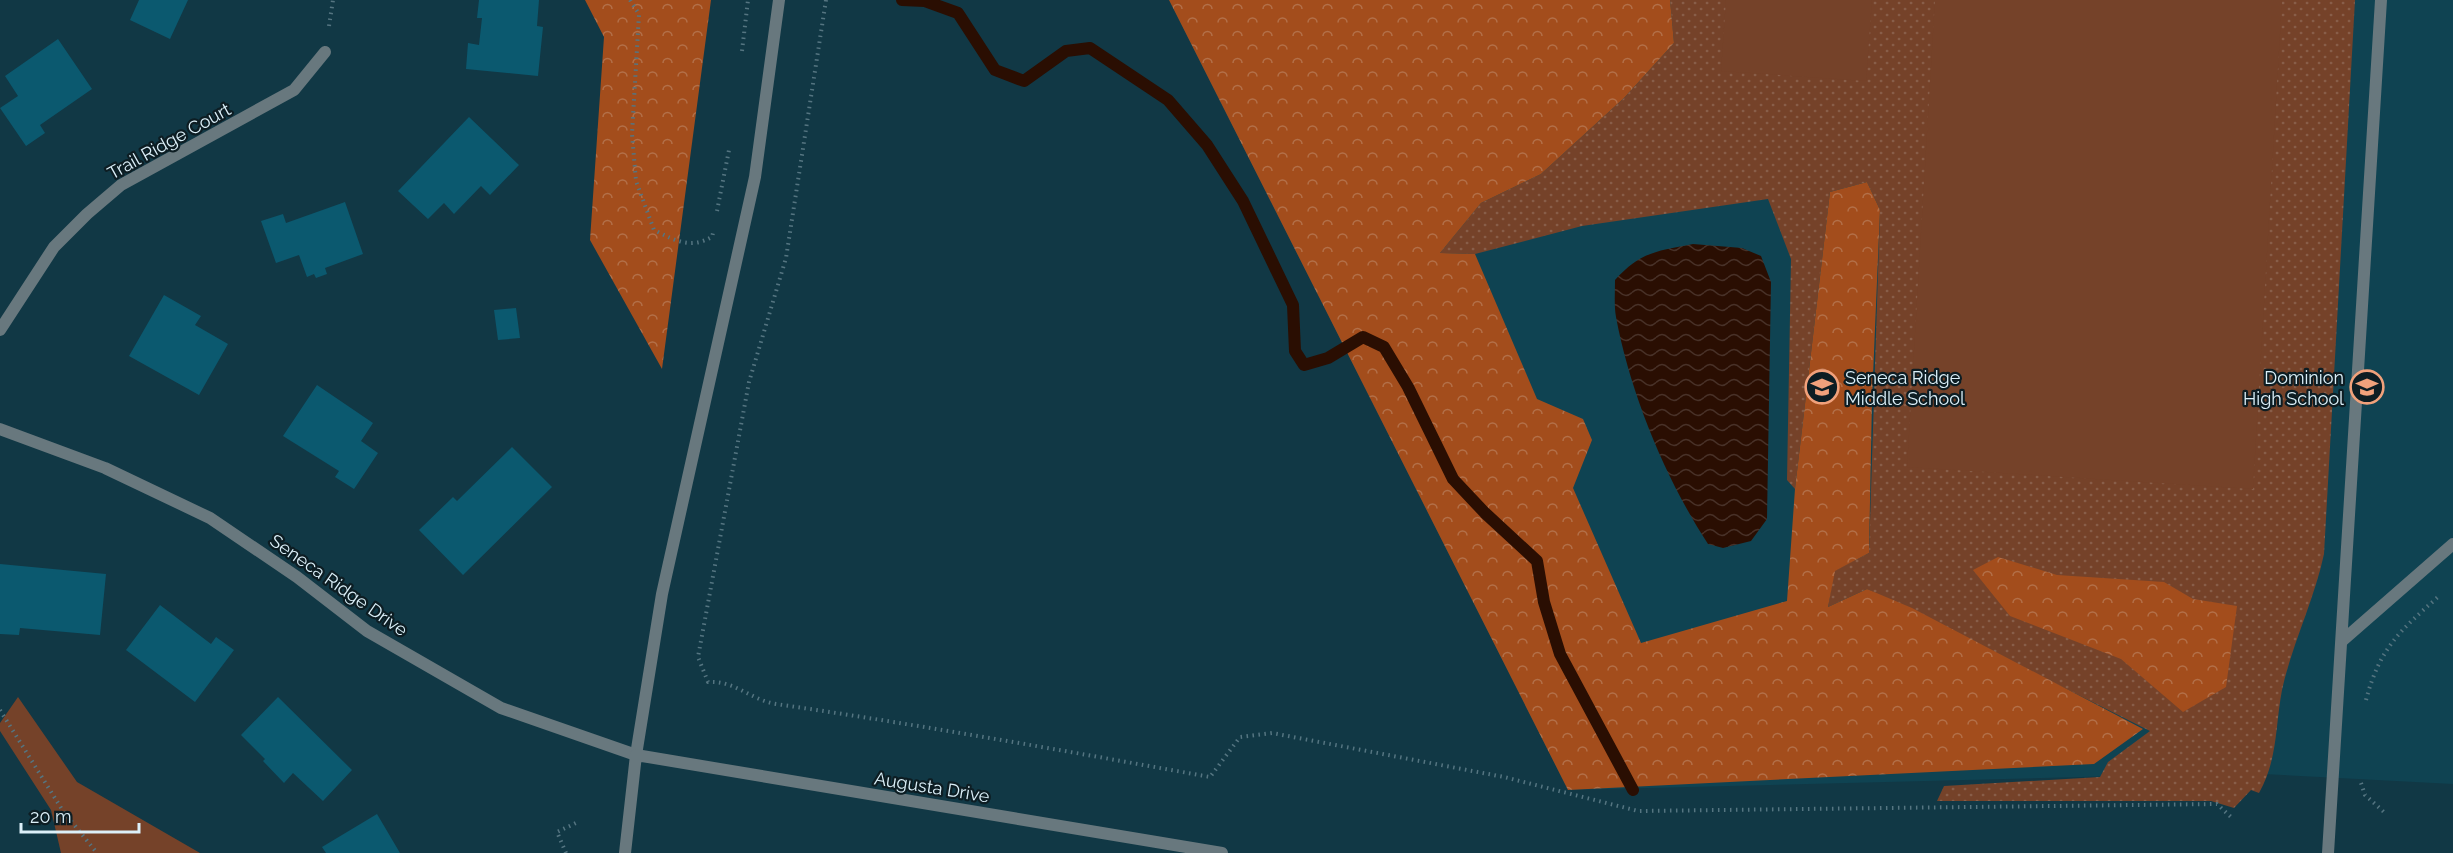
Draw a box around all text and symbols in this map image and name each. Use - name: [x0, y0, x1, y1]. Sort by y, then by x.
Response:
- street label: Trail Ridge Court: [104, 98, 234, 184]
- place label: Seneca Ridge Middle School: [1845, 367, 1965, 409]
- place label: Dominion High School: [2243, 367, 2344, 409]
- school or university icon: Seneca Ridge Middle School: [1804, 369, 1840, 405]
- school or university icon: Dominion High School: [2349, 369, 2385, 405]
- street label: Seneca Ridge Drive: [266, 530, 412, 641]
- street label: Augusta Drive: [873, 768, 992, 807]
- scale bar: [21, 796, 140, 834]
- text: 20 m: [30, 806, 72, 827]

